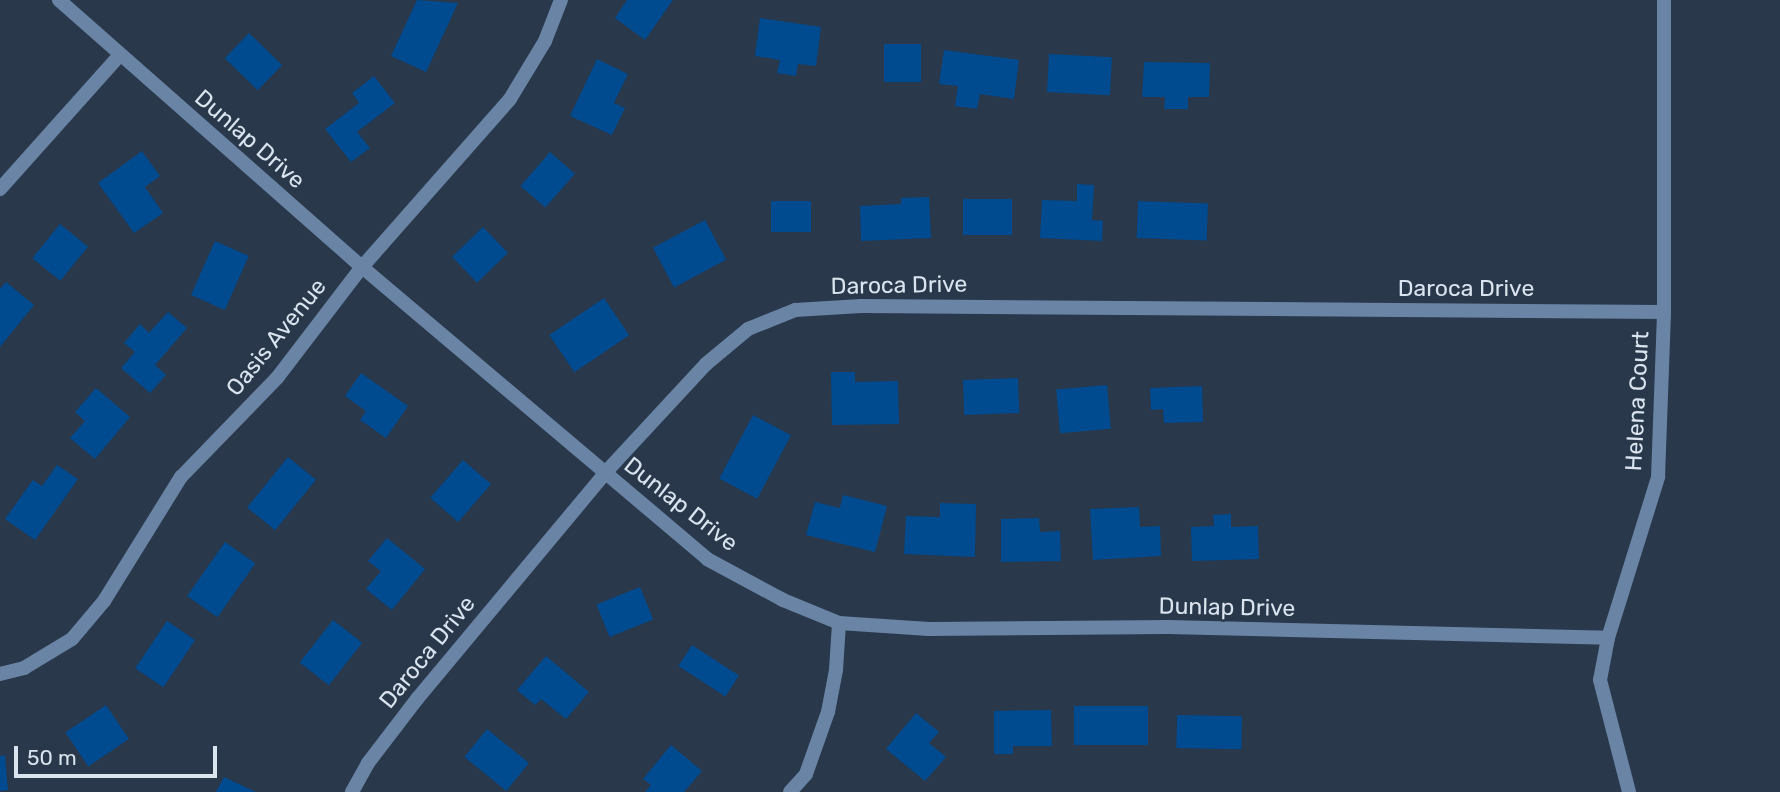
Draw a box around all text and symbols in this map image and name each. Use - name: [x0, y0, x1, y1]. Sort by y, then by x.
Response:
- street label: Dunlap Drive: [189, 84, 311, 194]
- street label: Daroca Drive: [830, 270, 968, 300]
- street label: Oasis Avenue: [220, 273, 332, 401]
- street label: Daroca Drive: [1398, 274, 1534, 302]
- street label: Helena Court: [1620, 330, 1654, 472]
- street label: Dunlap Drive: [619, 451, 743, 557]
- street label: Daroca Drive: [373, 590, 481, 714]
- street label: Dunlap Drive: [1158, 592, 1296, 622]
- scale bar: [18, 732, 220, 776]
- text: 50 m: [27, 745, 77, 770]

